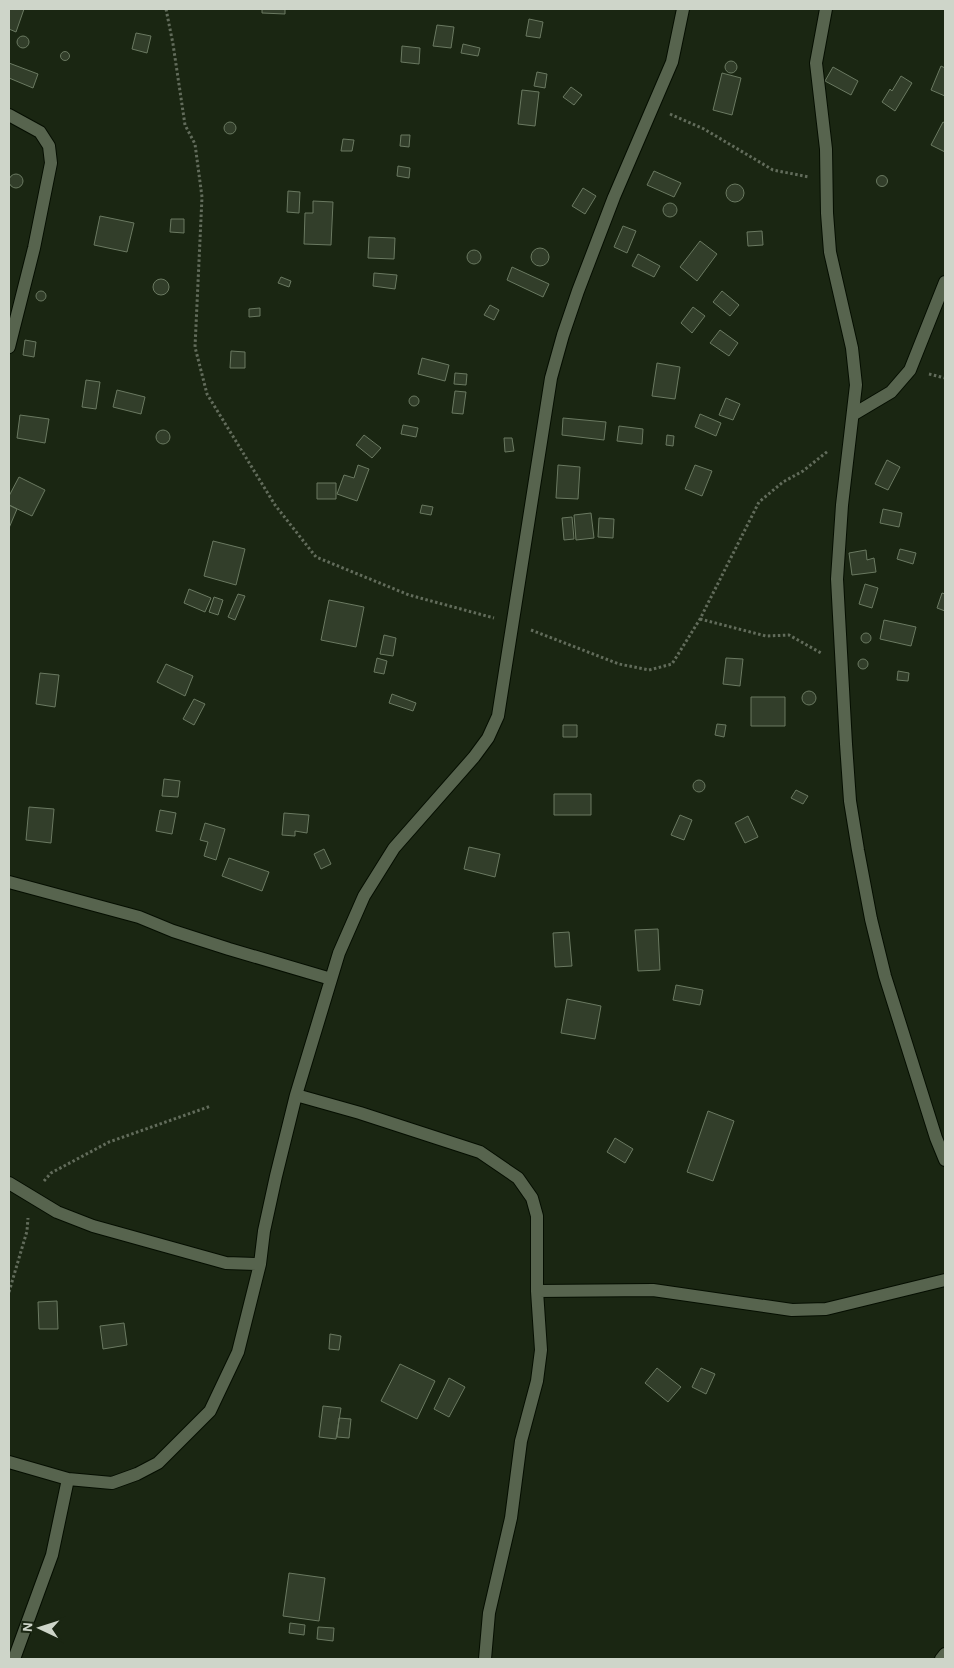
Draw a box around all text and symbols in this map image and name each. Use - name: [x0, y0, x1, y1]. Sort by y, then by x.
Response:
- north arrow: [15, 1603, 65, 1653]
- text: N: [21, 1622, 35, 1633]

